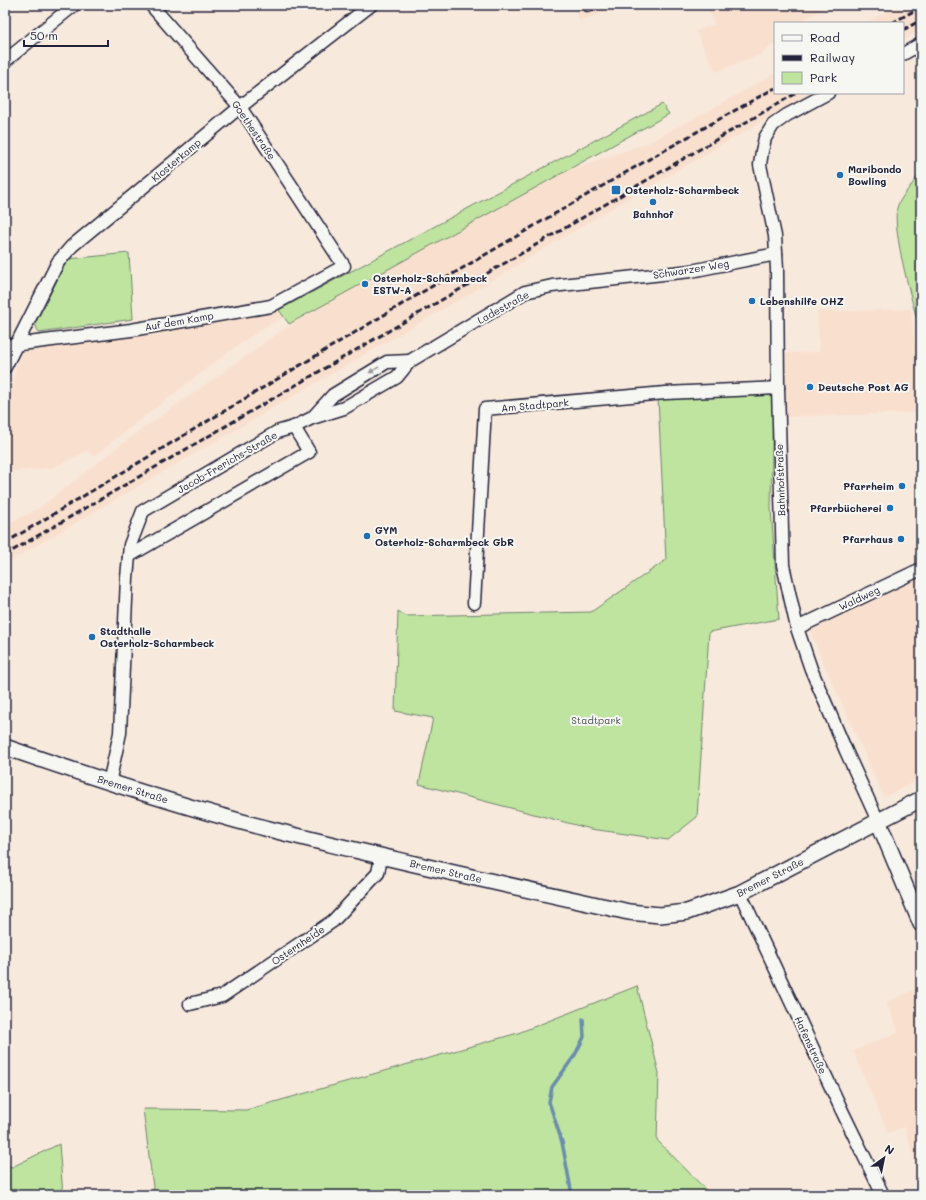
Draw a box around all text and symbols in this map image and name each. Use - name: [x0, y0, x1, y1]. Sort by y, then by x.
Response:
- scale bar: [24, 22, 108, 48]
- legend: [774, 22, 904, 94]
- text: 50 m: [30, 27, 58, 43]
- text: Road: [810, 29, 840, 45]
- text: Railway: [810, 49, 855, 65]
- text: Park: [810, 69, 837, 85]
- street label: Goethestraße: [229, 98, 279, 162]
- street label: Klosterkamp: [148, 135, 204, 185]
- place label: Maribondo Bowling: [848, 162, 901, 188]
- marker: Maribondo Bowling: [835, 170, 845, 180]
- place label: Osterholz-Scharmbeck: [625, 183, 739, 197]
- marker: Osterholz-Scharmbeck: [610, 184, 622, 196]
- marker: Bahnhof: [648, 197, 658, 207]
- place label: Bahnhof: [633, 207, 674, 221]
- street label: Schwarzer Weg: [652, 256, 730, 282]
- place label: Osterholz-Scharmbeck ESTW-A: [373, 271, 487, 297]
- marker: Osterholz-Scharmbeck ESTW-A: [360, 279, 370, 289]
- street label: Ladestraße: [475, 287, 531, 327]
- place label: Lebenshilfe OHZ: [760, 294, 844, 308]
- marker: Lebenshilfe OHZ: [747, 296, 757, 306]
- street label: Auf dem Kamp: [144, 308, 214, 334]
- one-way arrow: [368, 367, 380, 374]
- place label: Deutsche Post AG: [818, 380, 909, 394]
- marker: Deutsche Post AG: [805, 382, 815, 392]
- street label: Am Stadtpark: [501, 395, 569, 415]
- street label: Jacob-Frerichs-Straße: [174, 428, 280, 496]
- street label: Bahnhofstraße: [772, 444, 788, 516]
- place label: Pfarrheim: [843, 479, 894, 493]
- marker: Pfarrheim: [897, 481, 907, 491]
- place label: Pfarrbücherei: [810, 501, 882, 515]
- marker: Pfarrbücherei: [885, 503, 895, 513]
- place label: GYM Osterholz-Scharmbeck GbR: [375, 523, 514, 549]
- marker: GYM Osterholz-Scharmbeck GbR: [362, 531, 372, 541]
- place label: Pfarrhaus: [843, 532, 893, 546]
- marker: Pfarrhaus: [896, 534, 906, 544]
- street label: Waldweg: [836, 582, 882, 614]
- place label: Stadthalle Osterholz-Scharmbeck: [100, 624, 214, 650]
- marker: Stadthalle Osterholz-Scharmbeck: [87, 632, 97, 642]
- park label: Stadtpark: [571, 713, 621, 727]
- street label: Bremer Straße: [96, 772, 170, 806]
- street label: Bremer Straße: [734, 854, 806, 900]
- street label: Bremer Straße: [409, 856, 483, 886]
- street label: Osternheide: [269, 922, 327, 968]
- street label: Hafenstraße: [792, 1014, 830, 1076]
- north arrow: [864, 1138, 904, 1178]
- text: N: [882, 1141, 897, 1158]

